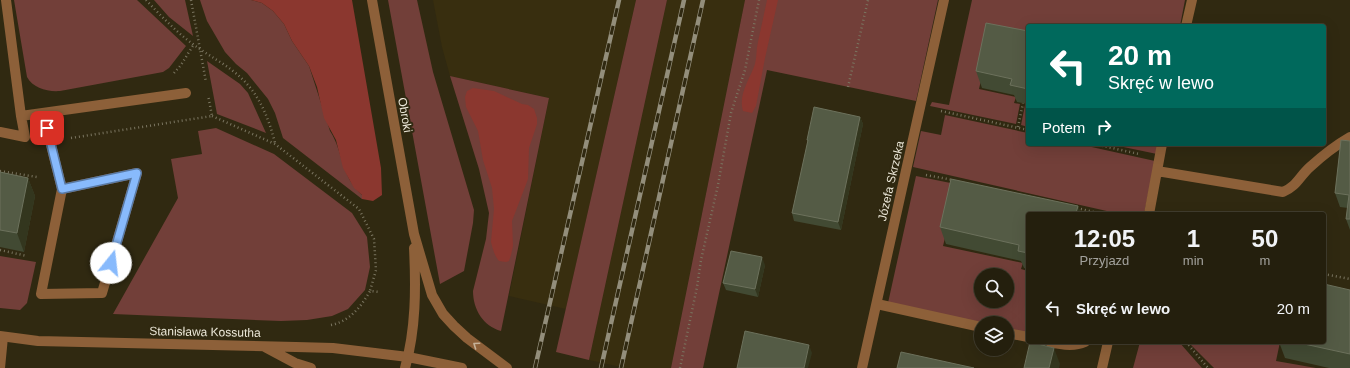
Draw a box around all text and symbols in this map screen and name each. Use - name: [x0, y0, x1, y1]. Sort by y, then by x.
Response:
- icon: left: [1042, 40, 1094, 92]
- text: 20 m: [1108, 40, 1172, 71]
- text: Skręć w lewo: [1108, 73, 1214, 93]
- street label: Obroki: [395, 96, 415, 134]
- pin: [30, 111, 64, 145]
- icon: right: [1093, 116, 1115, 138]
- icon: arrive: [36, 117, 58, 139]
- text: Potem: [1042, 119, 1085, 136]
- street label: Józefa Skrzeka: [875, 139, 907, 223]
- text: 12:05: [1074, 225, 1135, 252]
- text: 1: [1187, 225, 1200, 252]
- text: 50: [1252, 225, 1278, 252]
- position arrow: [90, 242, 132, 284]
- text: Przyjazd: [1080, 253, 1129, 268]
- text: min: [1183, 253, 1204, 268]
- text: m: [1259, 253, 1270, 268]
- map controls: [974, 268, 1014, 356]
- button: search: [974, 268, 1014, 308]
- icon: left: [1042, 297, 1064, 319]
- text: Skręć w lewo: [1076, 300, 1170, 317]
- text: 20 m: [1277, 300, 1310, 317]
- button: layers: [974, 316, 1014, 356]
- street label: Stanisława Kossutha: [149, 324, 261, 340]
- one-way arrow: [473, 342, 480, 349]

